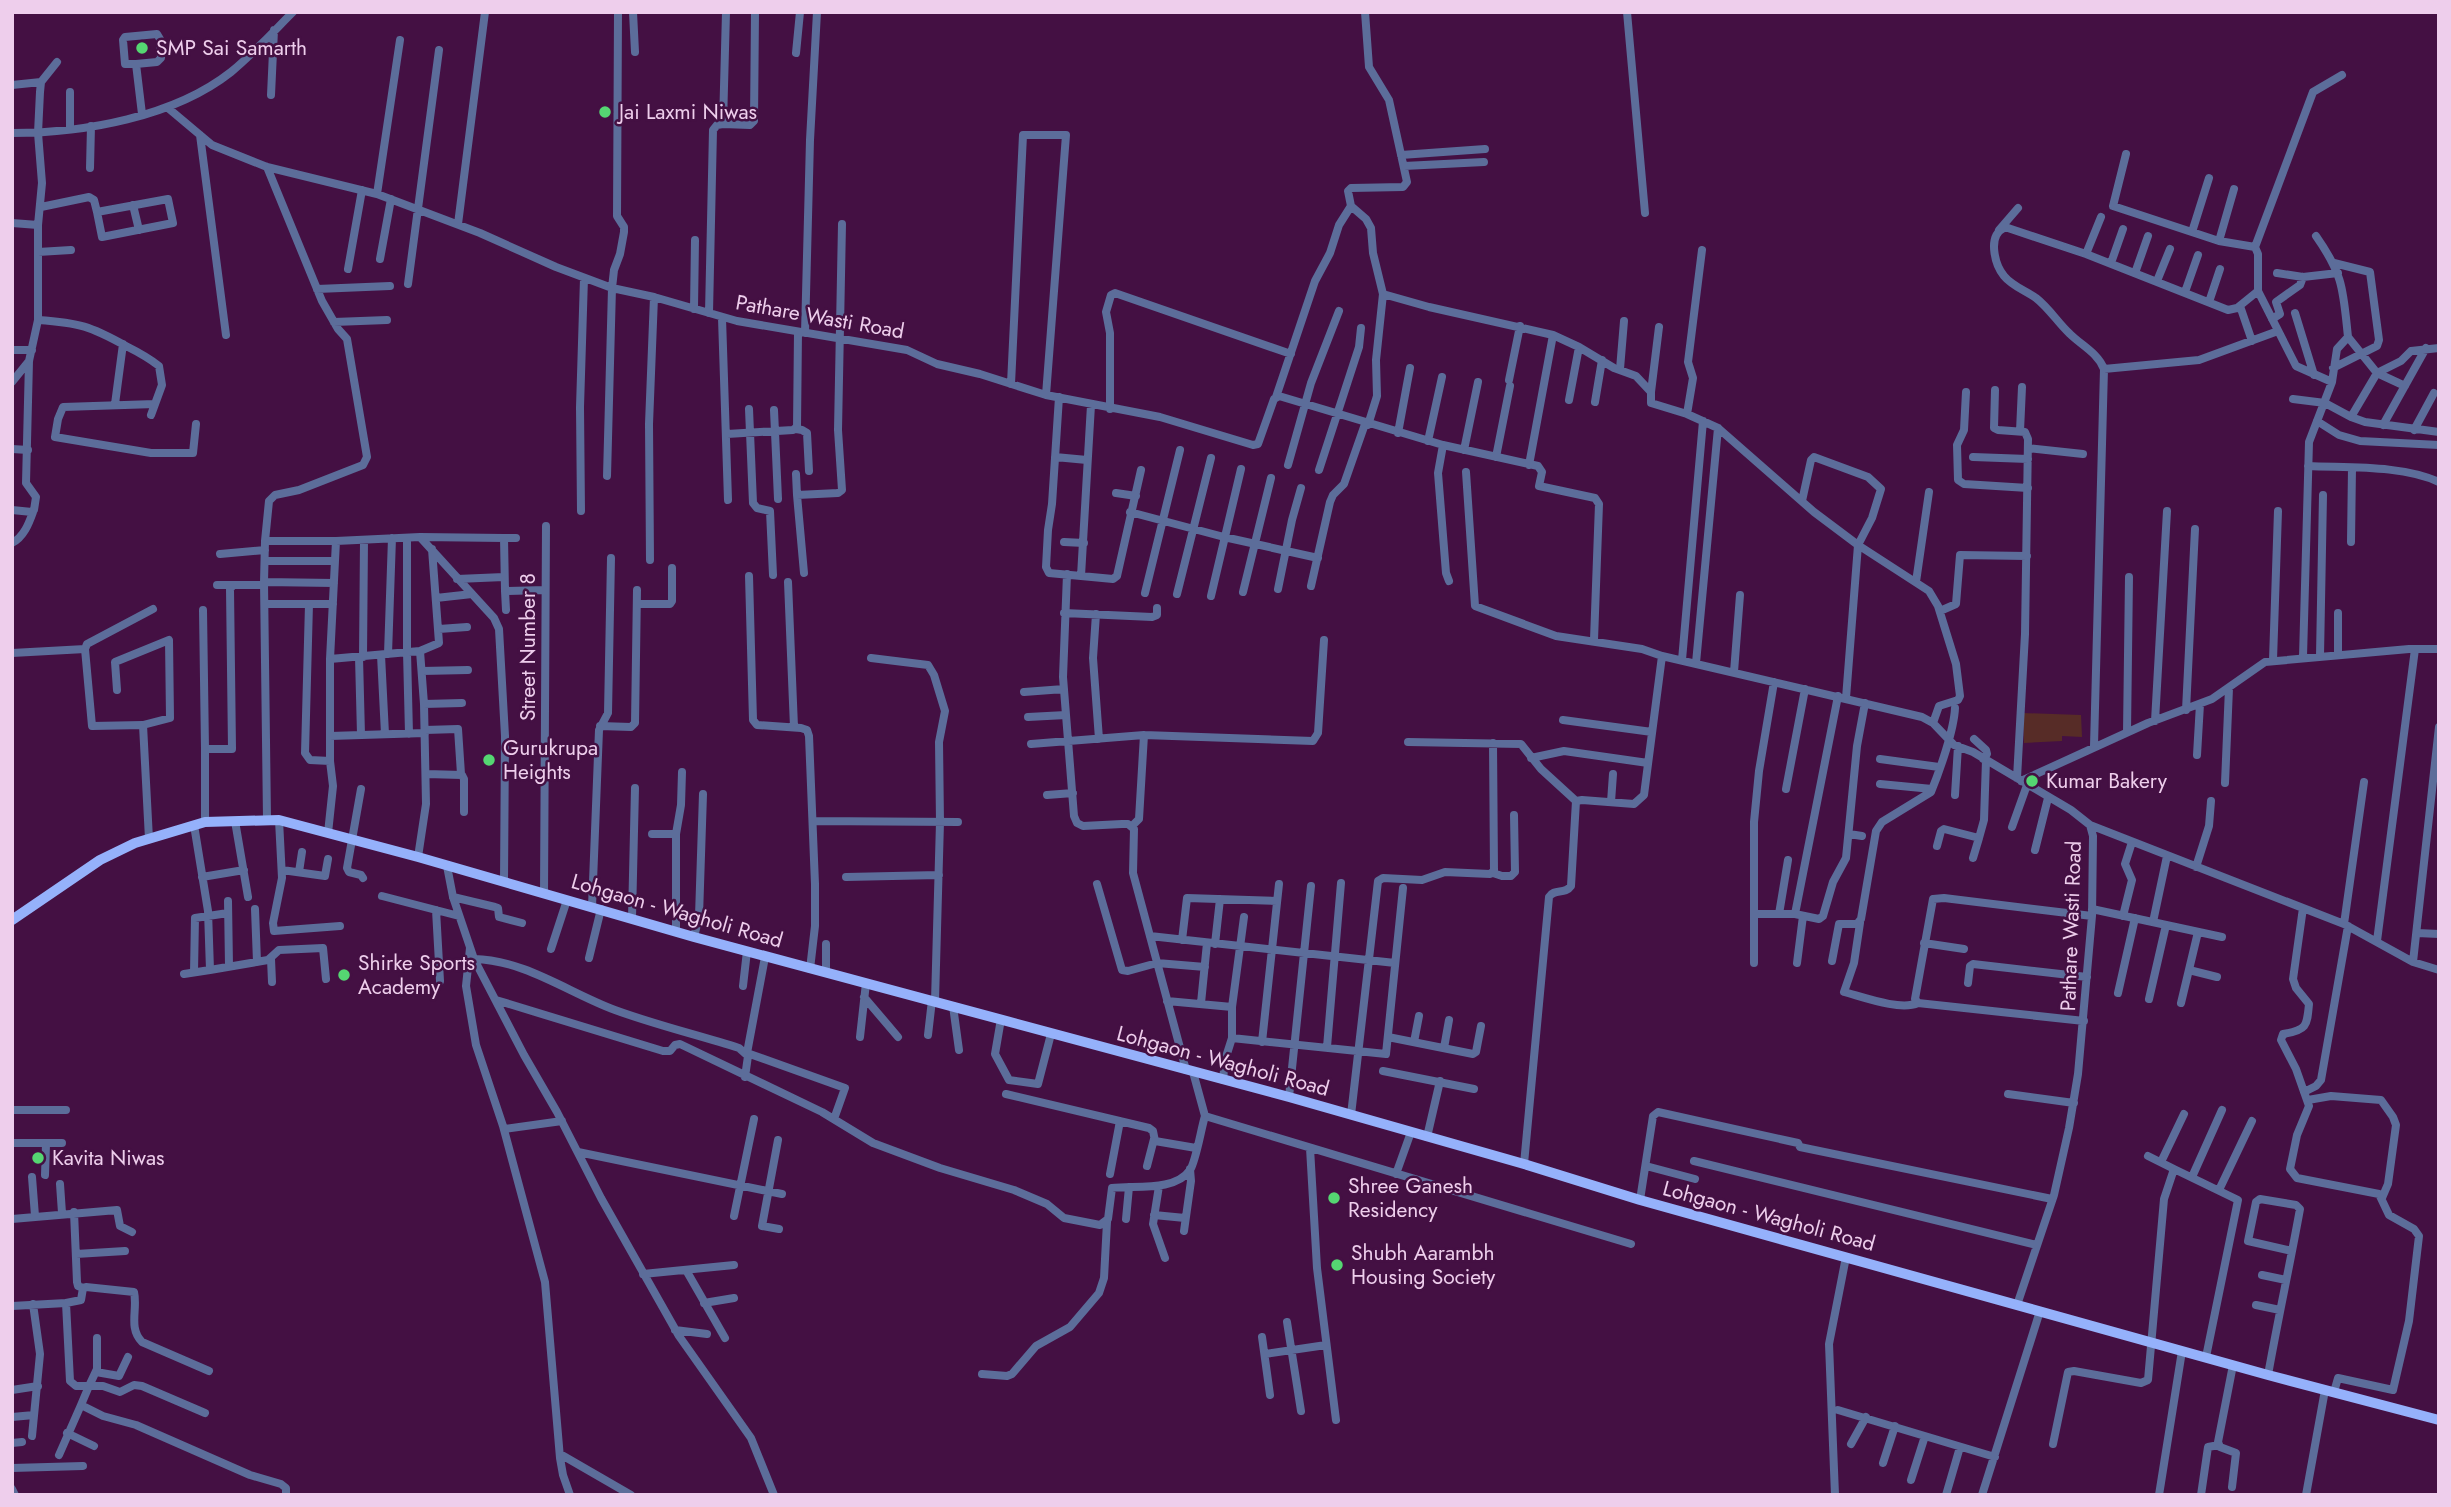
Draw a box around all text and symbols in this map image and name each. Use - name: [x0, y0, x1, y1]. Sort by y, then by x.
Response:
- place label: SMP Sai Samarth: [156, 33, 307, 63]
- marker: SMP Sai Samarth: [134, 40, 150, 56]
- place label: Jai Laxmi Niwas: [616, 97, 757, 127]
- marker: Jai Laxmi Niwas: [597, 104, 613, 120]
- street label: Pathare Wasti Road: [733, 287, 907, 347]
- street label: Street Number 8: [513, 573, 543, 721]
- place label: Gurukrupa Heights: [503, 733, 598, 787]
- marker: Gurukrupa Heights: [481, 752, 497, 768]
- place label: Kumar Bakery: [2046, 766, 2168, 796]
- marker: Kumar Bakery: [2024, 773, 2040, 789]
- street label: Pathare Wasti Road: [2053, 840, 2089, 1012]
- street label: Lohgaon - Wagholi Road: [568, 866, 786, 956]
- place label: Shirke Sports Academy: [358, 948, 475, 1002]
- marker: Shirke Sports Academy: [336, 967, 352, 983]
- street label: Lohgaon - Wagholi Road: [1114, 1018, 1332, 1104]
- place label: Kavita Niwas: [52, 1143, 165, 1173]
- marker: Kavita Niwas: [30, 1150, 46, 1166]
- place label: Shree Ganesh Residency: [1348, 1171, 1473, 1225]
- street label: Lohgaon - Wagholi Road: [1660, 1173, 1878, 1259]
- marker: Shree Ganesh Residency: [1326, 1190, 1342, 1206]
- place label: Shubh Aarambh Housing Society: [1351, 1238, 1496, 1292]
- marker: Shubh Aarambh Housing Society: [1329, 1257, 1345, 1273]

